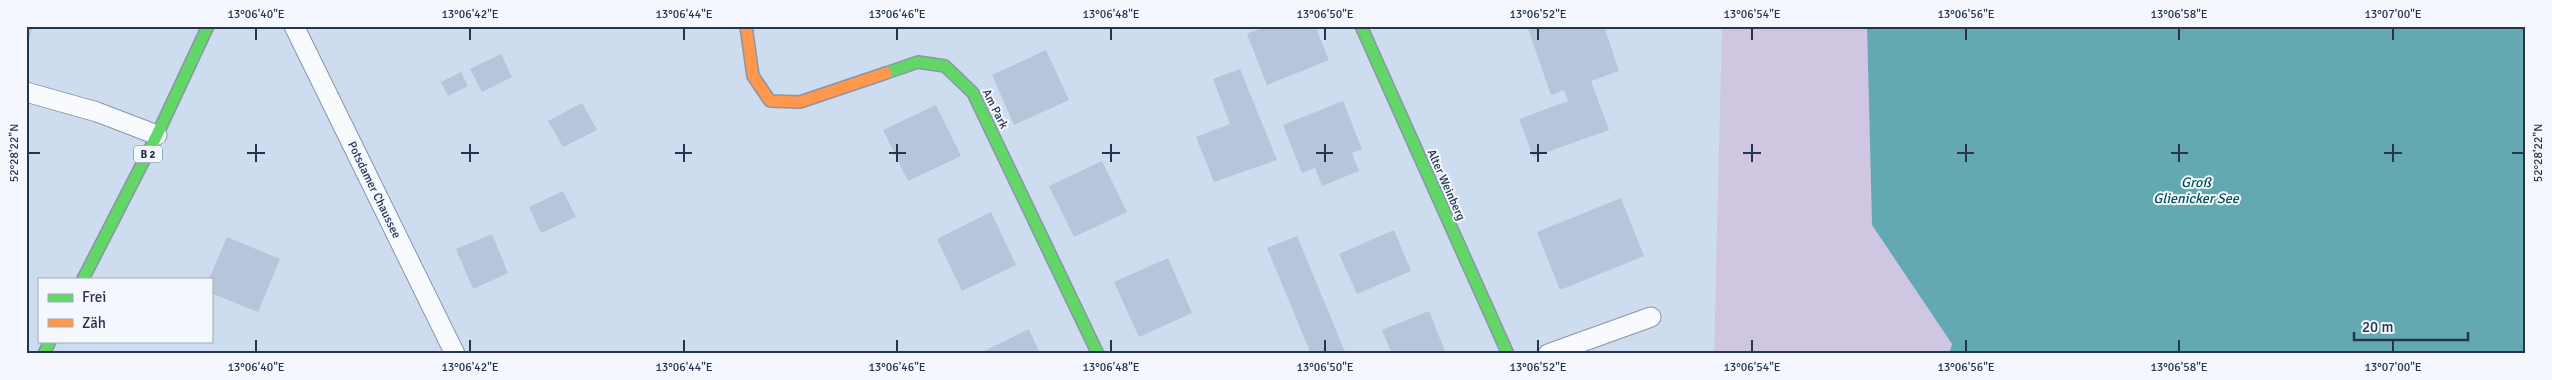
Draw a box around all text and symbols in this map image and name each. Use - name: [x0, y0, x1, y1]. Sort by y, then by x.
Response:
- text: 13°06'40"E: [227, 7, 285, 22]
- text: 13°06'42"E: [441, 7, 499, 22]
- text: 13°06'44"E: [655, 7, 713, 22]
- text: 13°06'46"E: [868, 7, 926, 22]
- text: 13°06'48"E: [1082, 7, 1140, 22]
- text: 13°06'50"E: [1296, 7, 1354, 22]
- text: 13°06'52"E: [1509, 7, 1567, 22]
- text: 13°06'54"E: [1723, 7, 1781, 22]
- text: 13°06'56"E: [1937, 7, 1995, 22]
- text: 13°06'58"E: [2150, 7, 2208, 22]
- text: 13°07'00"E: [2364, 7, 2422, 22]
- street label: Am Park: [979, 87, 1011, 131]
- text: 52°28'22"N: [7, 124, 22, 182]
- text: 52°28'22"N: [2531, 124, 2546, 182]
- street label: Potsdamer Chaussee: [344, 139, 404, 241]
- road number: B 2: [134, 146, 162, 162]
- street label: Alter Weinberg: [1424, 147, 1468, 223]
- water label: Groß Glienicker See: [2153, 174, 2240, 207]
- legend: [38, 278, 212, 342]
- text: Frei: [82, 288, 106, 306]
- scale bar: [2354, 310, 2468, 342]
- text: Zäh: [82, 314, 106, 332]
- text: 20 m: [2362, 318, 2393, 336]
- text: 13°06'40"E: [227, 360, 285, 375]
- text: 13°06'42"E: [441, 360, 499, 375]
- text: 13°06'44"E: [655, 360, 713, 375]
- text: 13°06'46"E: [868, 360, 926, 375]
- text: 13°06'48"E: [1082, 360, 1140, 375]
- text: 13°06'50"E: [1296, 360, 1354, 375]
- text: 13°06'52"E: [1509, 360, 1567, 375]
- text: 13°06'54"E: [1723, 360, 1781, 375]
- text: 13°06'56"E: [1937, 360, 1995, 375]
- text: 13°06'58"E: [2150, 360, 2208, 375]
- text: 13°07'00"E: [2364, 360, 2422, 375]

